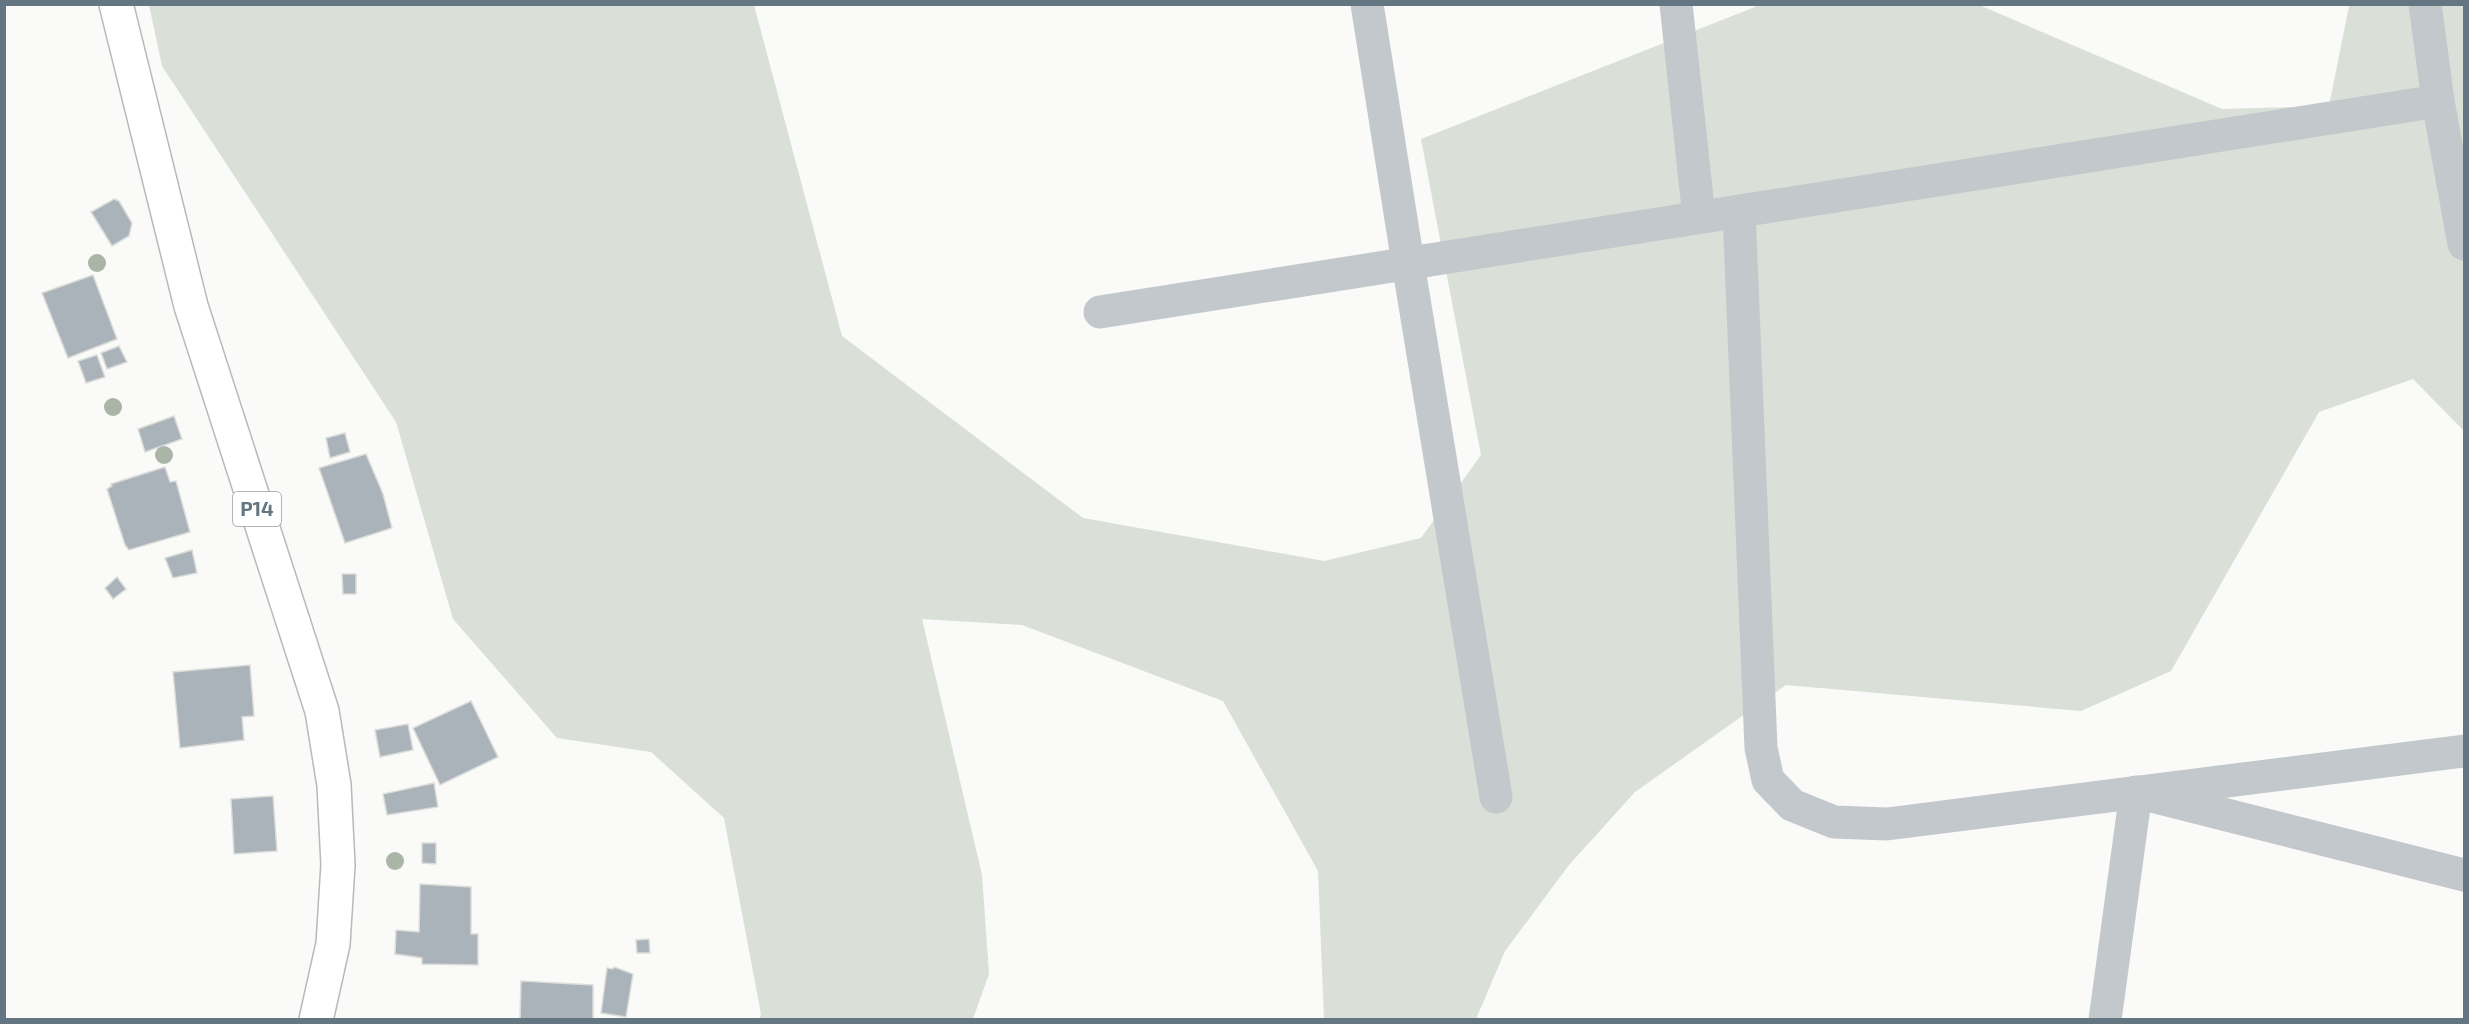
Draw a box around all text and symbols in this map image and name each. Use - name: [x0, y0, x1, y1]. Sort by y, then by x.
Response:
- road number: P14: [233, 492, 281, 526]

